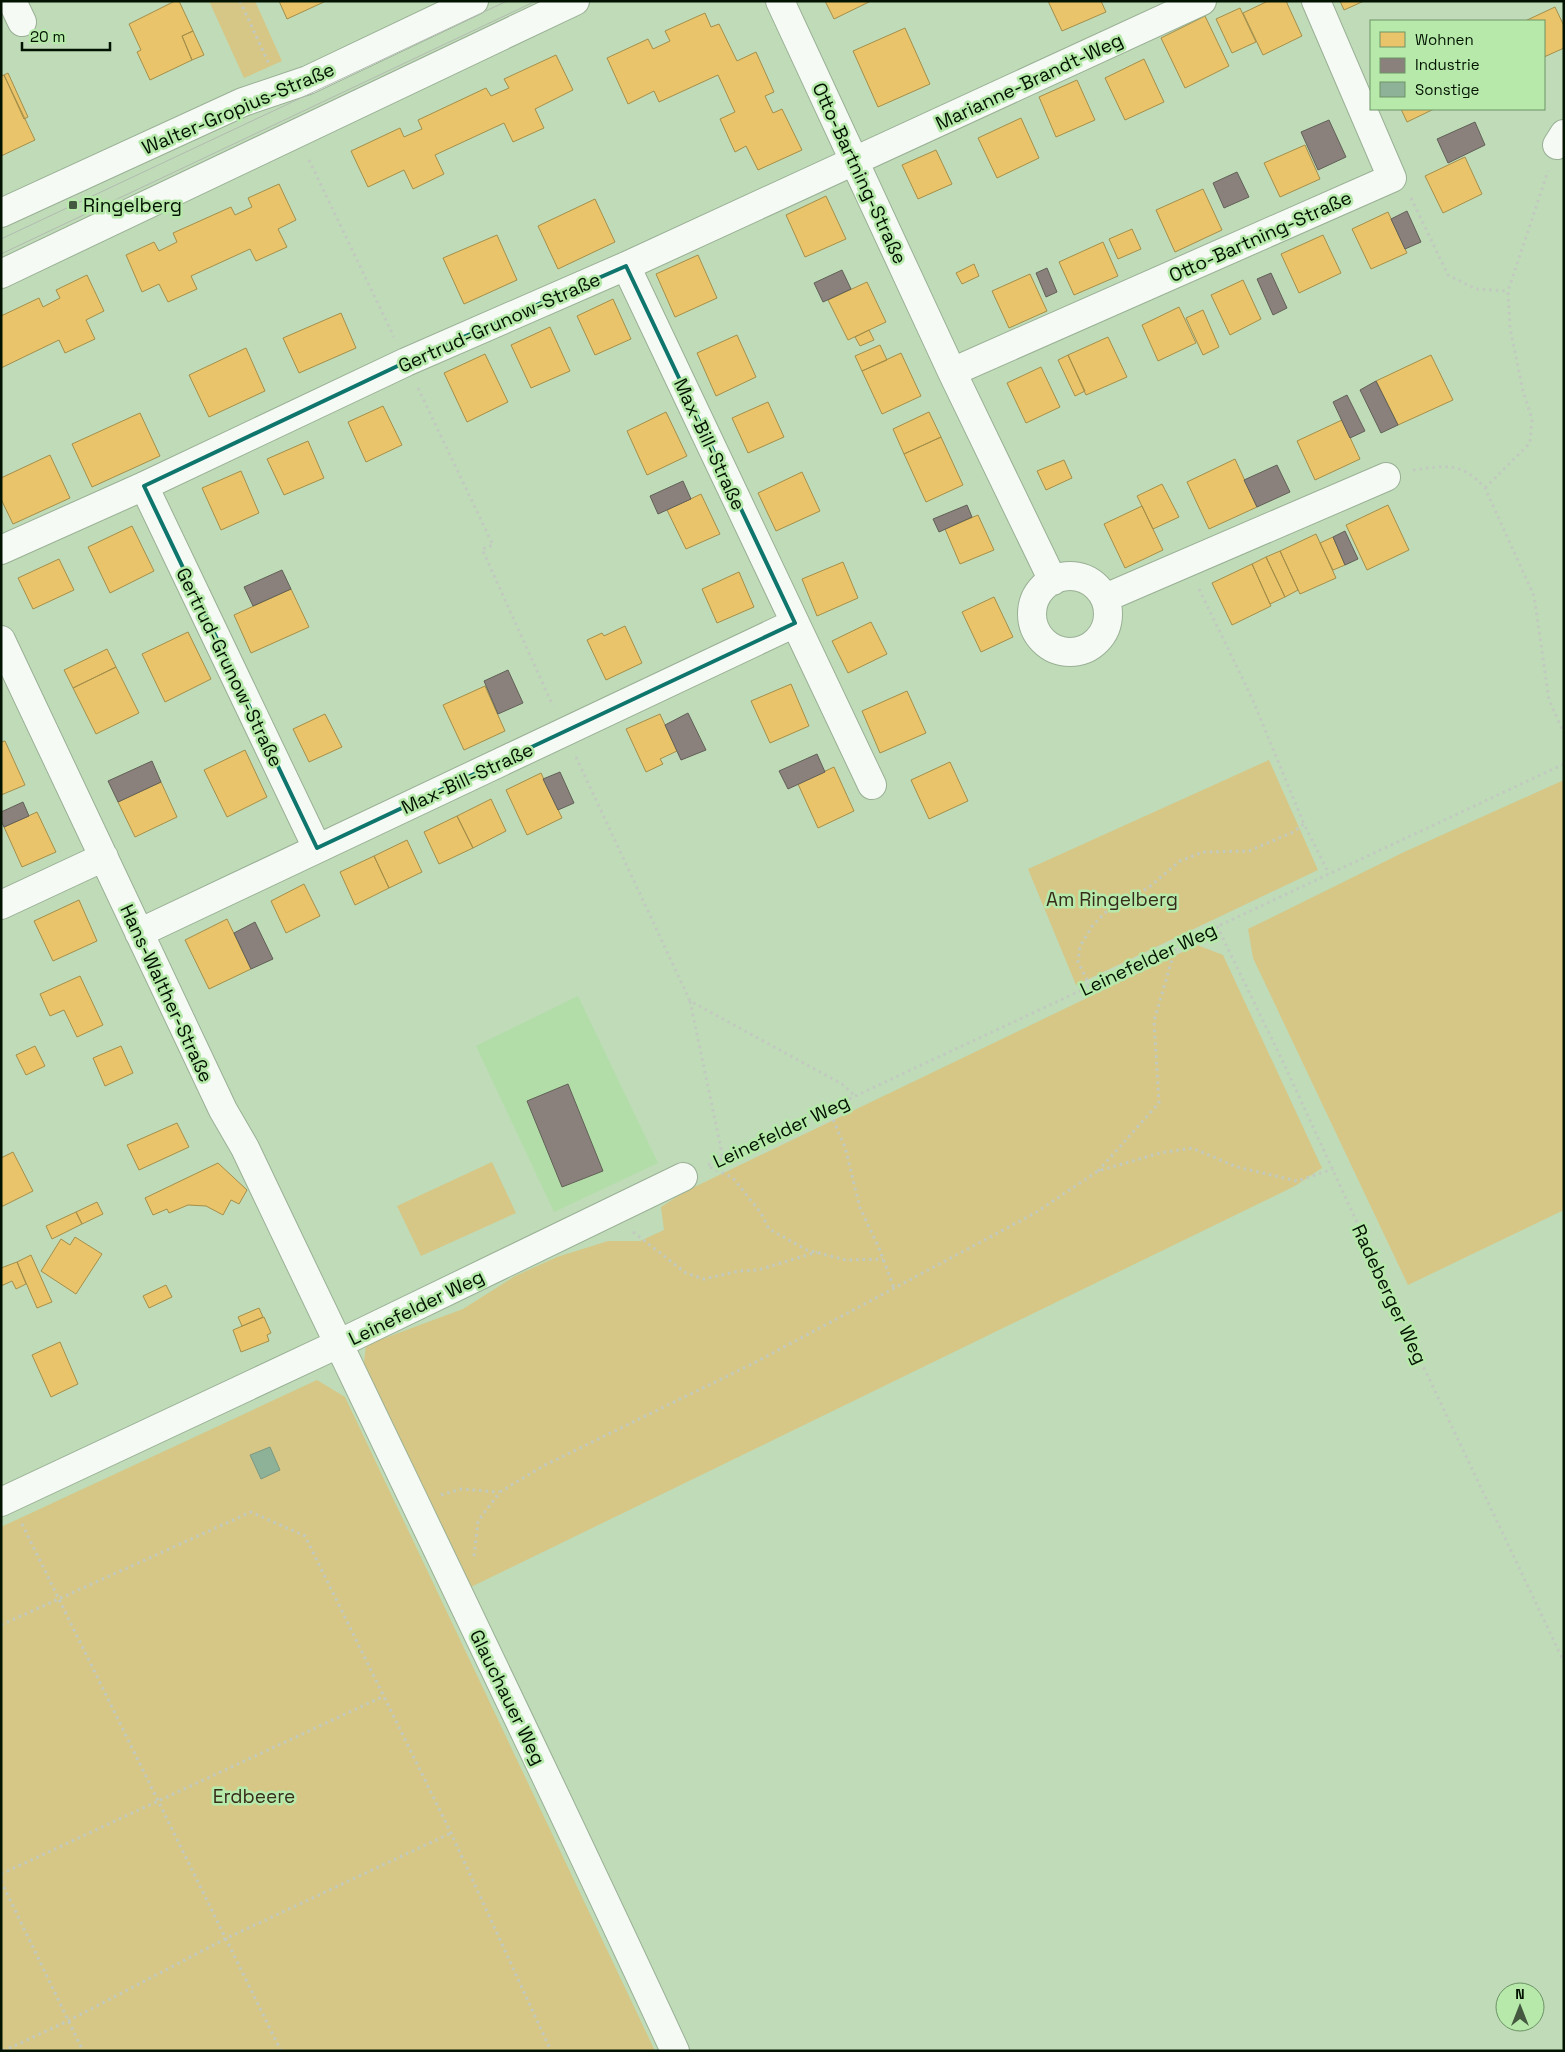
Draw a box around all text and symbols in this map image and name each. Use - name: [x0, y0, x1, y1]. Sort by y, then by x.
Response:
- scale bar: [22, 20, 110, 52]
- legend: [1370, 20, 1545, 110]
- text: 20 m: [30, 27, 65, 46]
- street label: Marianne-Brandt-Weg: [931, 27, 1127, 136]
- text: Wohnen: [1415, 30, 1474, 49]
- text: Industrie: [1415, 55, 1480, 74]
- street label: Walter-Gropius-Straße: [138, 57, 338, 160]
- street label: Otto-Bartning-Straße: [806, 78, 913, 268]
- text: Sonstige: [1415, 80, 1480, 99]
- street label: Otto-Bartning-Straße: [1165, 185, 1355, 288]
- place label: Ringelberg: [83, 193, 182, 218]
- marker: Ringelberg: [67, 199, 79, 211]
- street label: Gertrud-Grunow-Straße: [394, 267, 604, 378]
- street label: Max-Bill-Straße: [668, 374, 751, 514]
- street label: Gertrud-Grunow-Straße: [170, 563, 289, 771]
- street label: Max-Bill-Straße: [397, 737, 537, 820]
- park label: Am Ringelberg: [1046, 887, 1178, 912]
- street label: Hans-Walther-Straße: [114, 900, 219, 1086]
- street label: Leinefelder Weg: [1076, 917, 1220, 1002]
- street label: Leinefelder Weg: [709, 1089, 853, 1174]
- street label: Radeberger Weg: [1346, 1220, 1433, 1368]
- street label: Leinefelder Weg: [344, 1264, 488, 1351]
- street label: Glauchauer Weg: [464, 1625, 551, 1769]
- park label: Erdbeere: [213, 1784, 295, 1809]
- north arrow: [1495, 1982, 1545, 2032]
- text: N: [1515, 1985, 1525, 2003]

